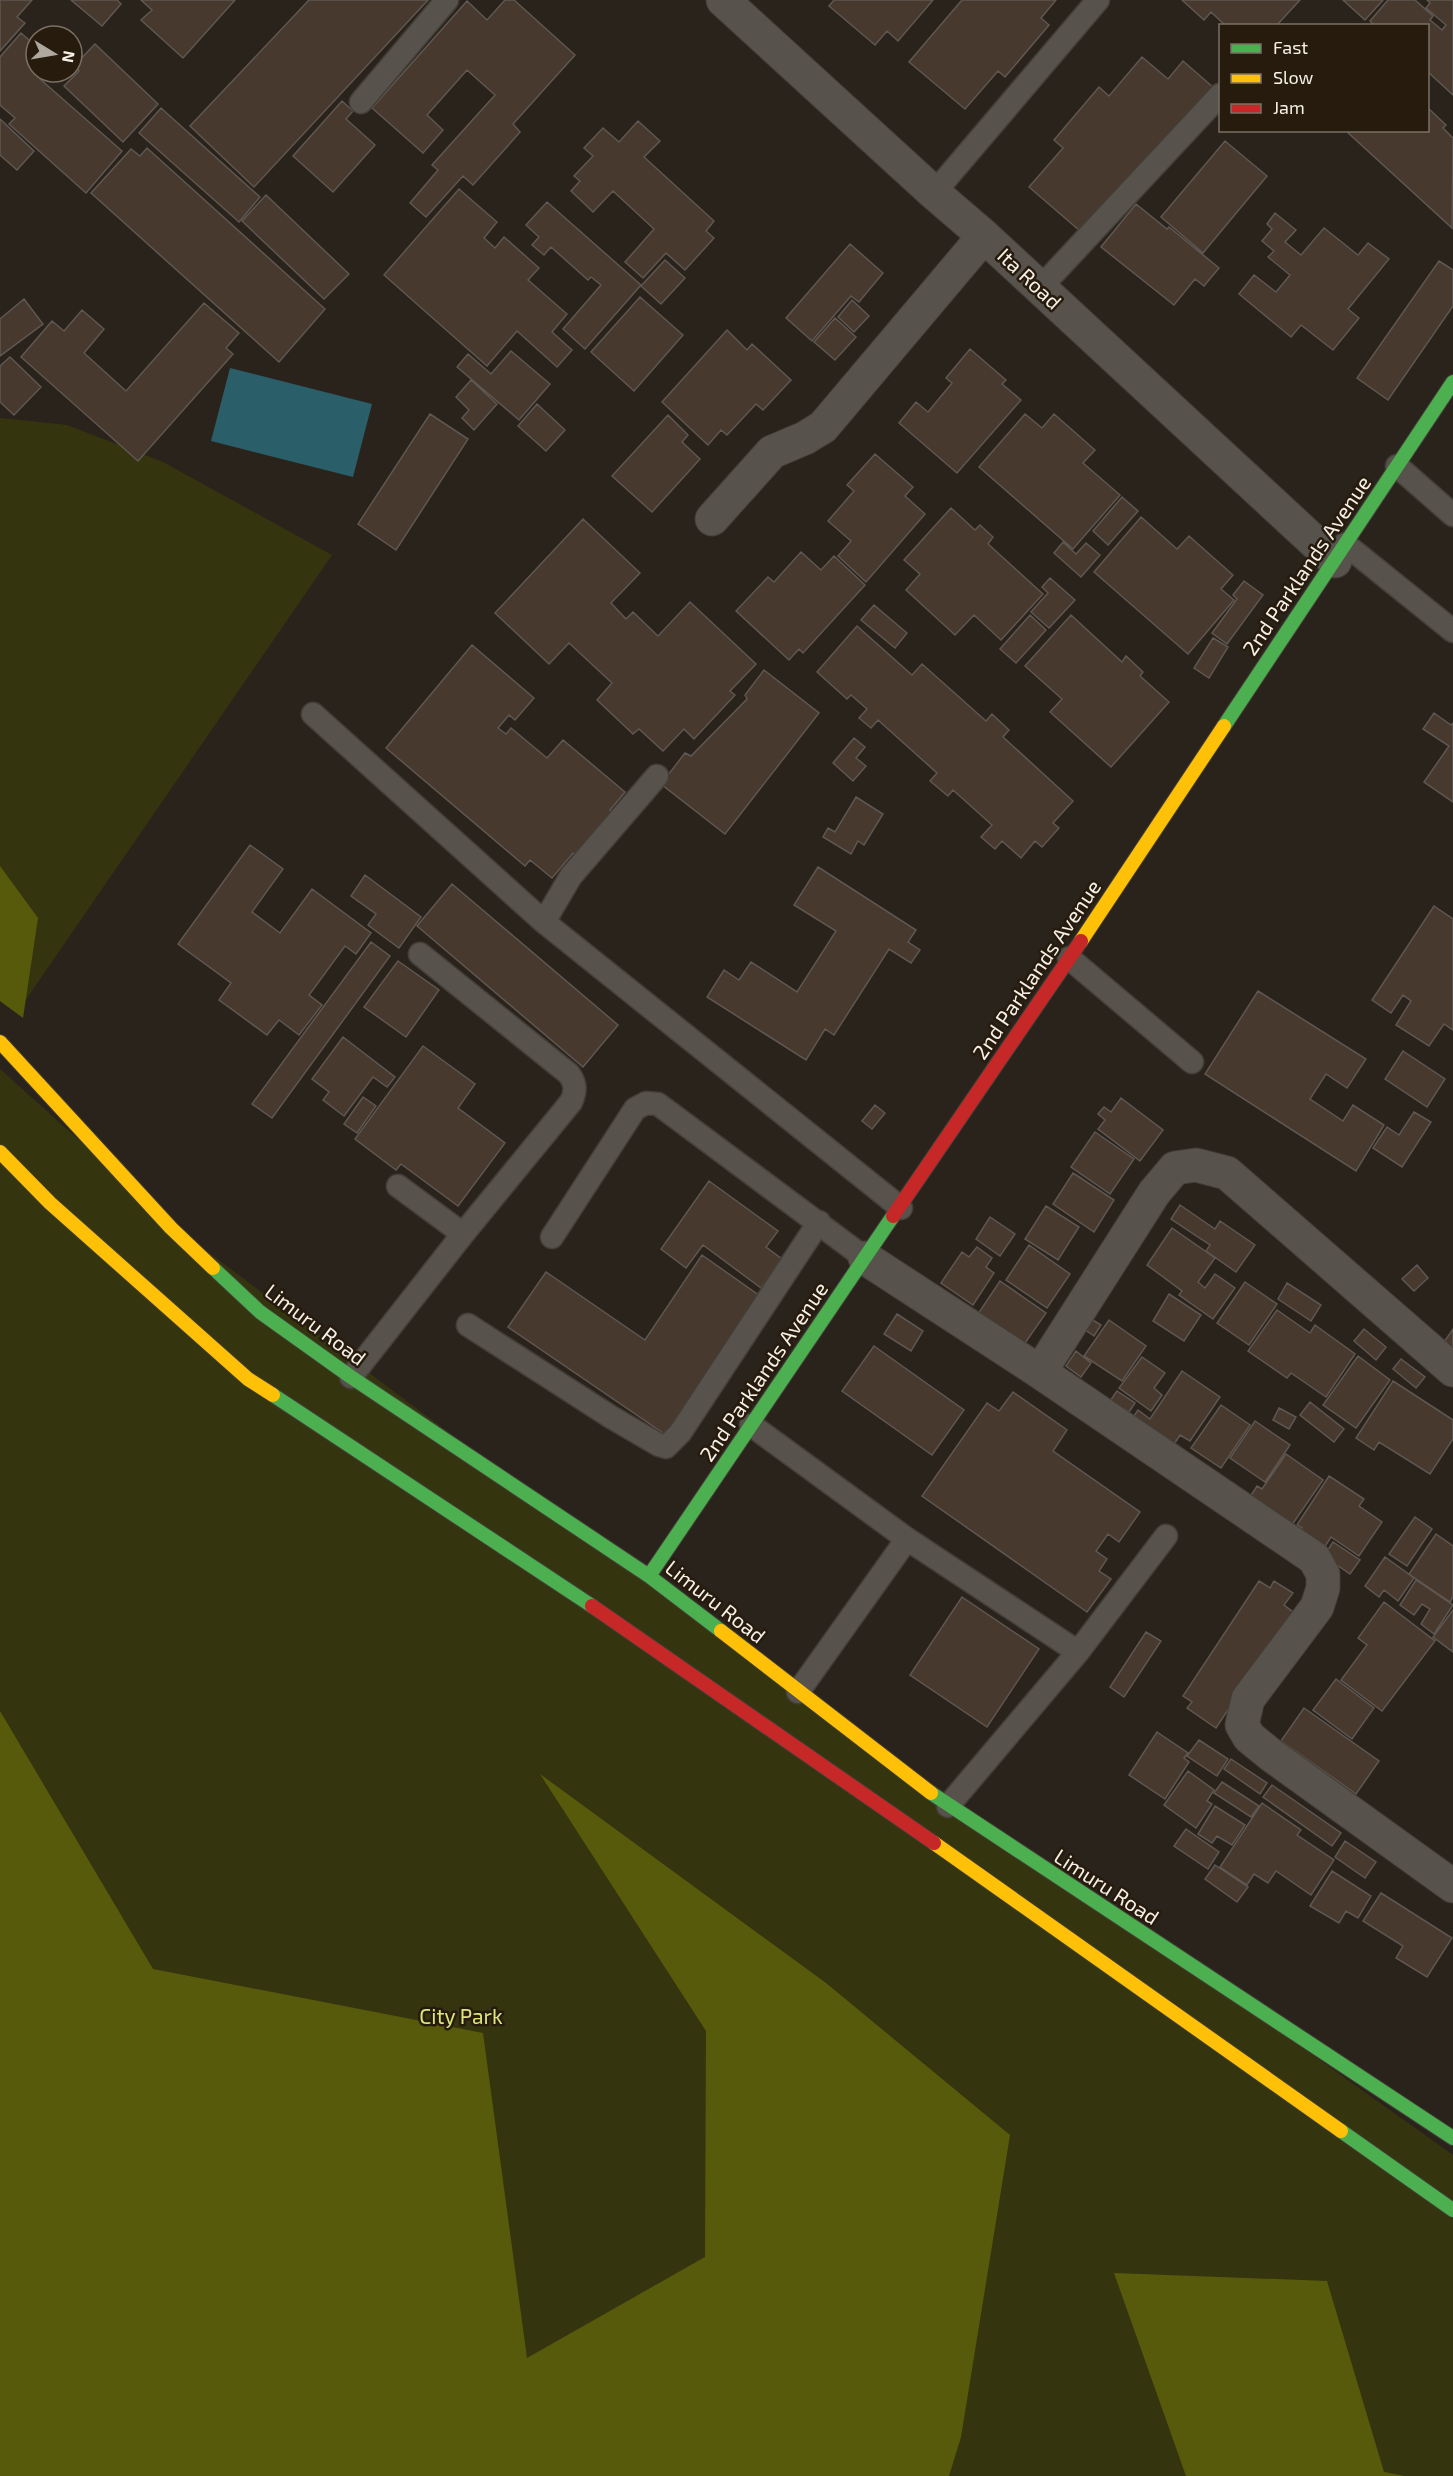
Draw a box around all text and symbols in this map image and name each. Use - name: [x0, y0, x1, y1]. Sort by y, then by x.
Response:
- north arrow: [24, 24, 84, 84]
- legend: [1219, 24, 1429, 132]
- text: Fast: [1273, 36, 1308, 58]
- text: N: [59, 49, 80, 64]
- text: Slow: [1273, 66, 1314, 88]
- text: Jam: [1273, 96, 1305, 118]
- street label: Ita Road: [993, 242, 1067, 314]
- street label: 2nd Parklands Avenue: [1237, 471, 1375, 659]
- street label: 2nd Parklands Avenue: [967, 875, 1105, 1063]
- street label: 2nd Parklands Avenue: [694, 1277, 832, 1465]
- street label: Limuru Road: [261, 1278, 371, 1370]
- street label: Limuru Road: [661, 1554, 771, 1648]
- street label: Limuru Road: [1050, 1843, 1164, 1929]
- park label: City Park: [419, 2003, 503, 2028]

